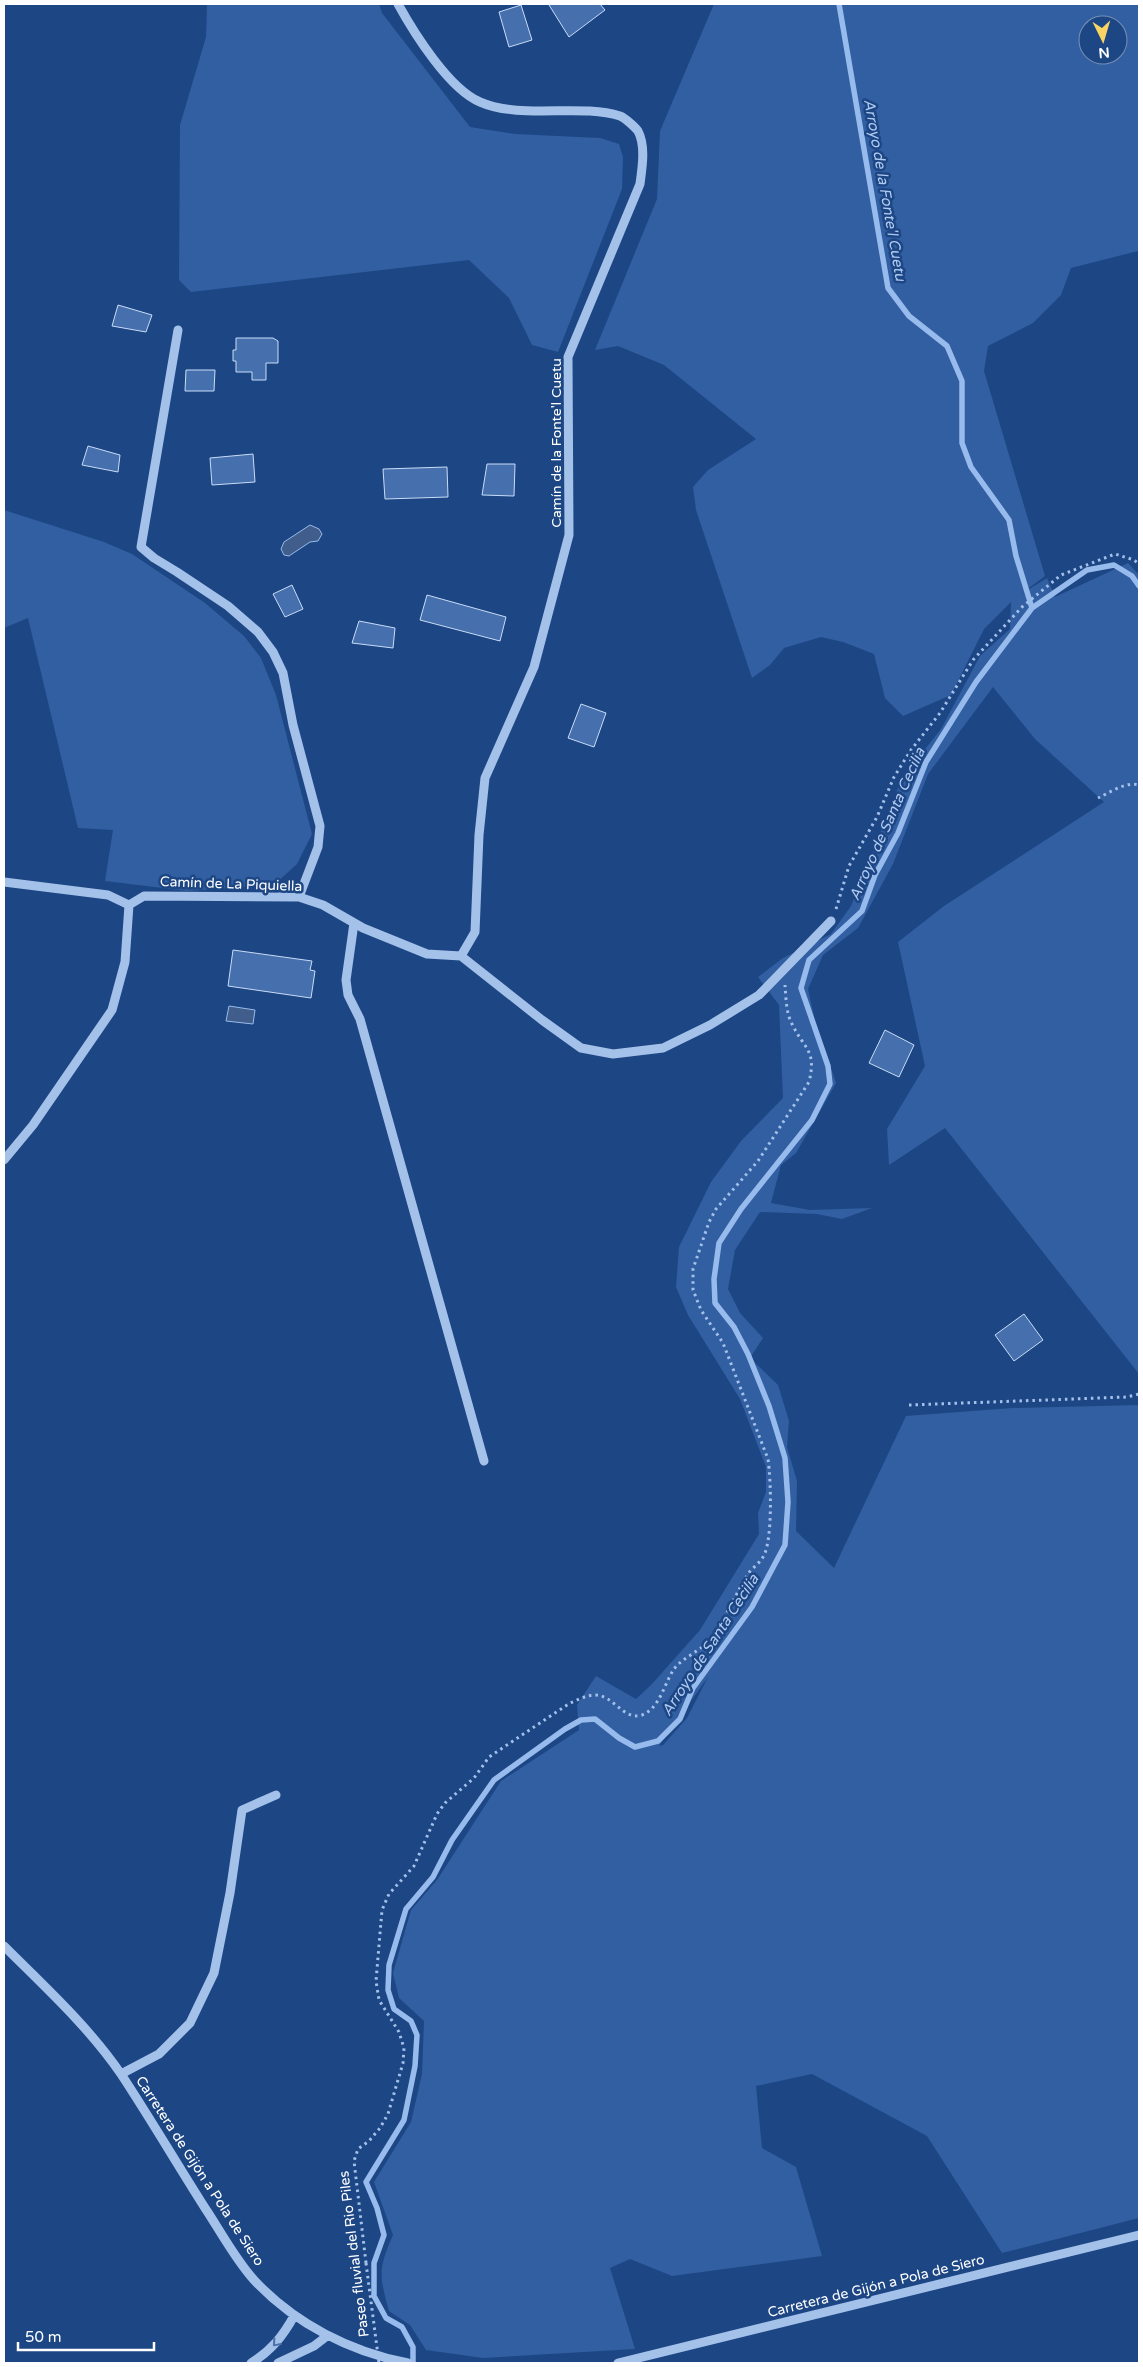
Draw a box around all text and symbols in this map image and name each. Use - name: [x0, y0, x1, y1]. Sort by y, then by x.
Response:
- north arrow: [1078, 15, 1128, 65]
- text: N: [1098, 43, 1110, 61]
- water label: Arroyo de la Fonte'l Cuetu: [860, 97, 910, 283]
- street label: Camín de la Fonte'l Cuetu: [548, 358, 565, 528]
- water label: Arroyo de Santa Cecilia: [845, 744, 929, 903]
- street label: Camín de La Piquiella: [160, 873, 302, 895]
- water label: Arroyo de Santa Cecilia: [657, 1570, 763, 1719]
- street label: Carretera de Gijón a Pola de Siero: [132, 2073, 268, 2269]
- street label: Paseo fluvial del Rio Piles: [335, 2170, 373, 2338]
- street label: Carretera de Gijón a Pola de Siero: [766, 2251, 986, 2321]
- scale bar: [18, 2320, 154, 2352]
- text: 50 m: [25, 2328, 62, 2346]
- one-way arrow: [273, 2338, 282, 2347]

